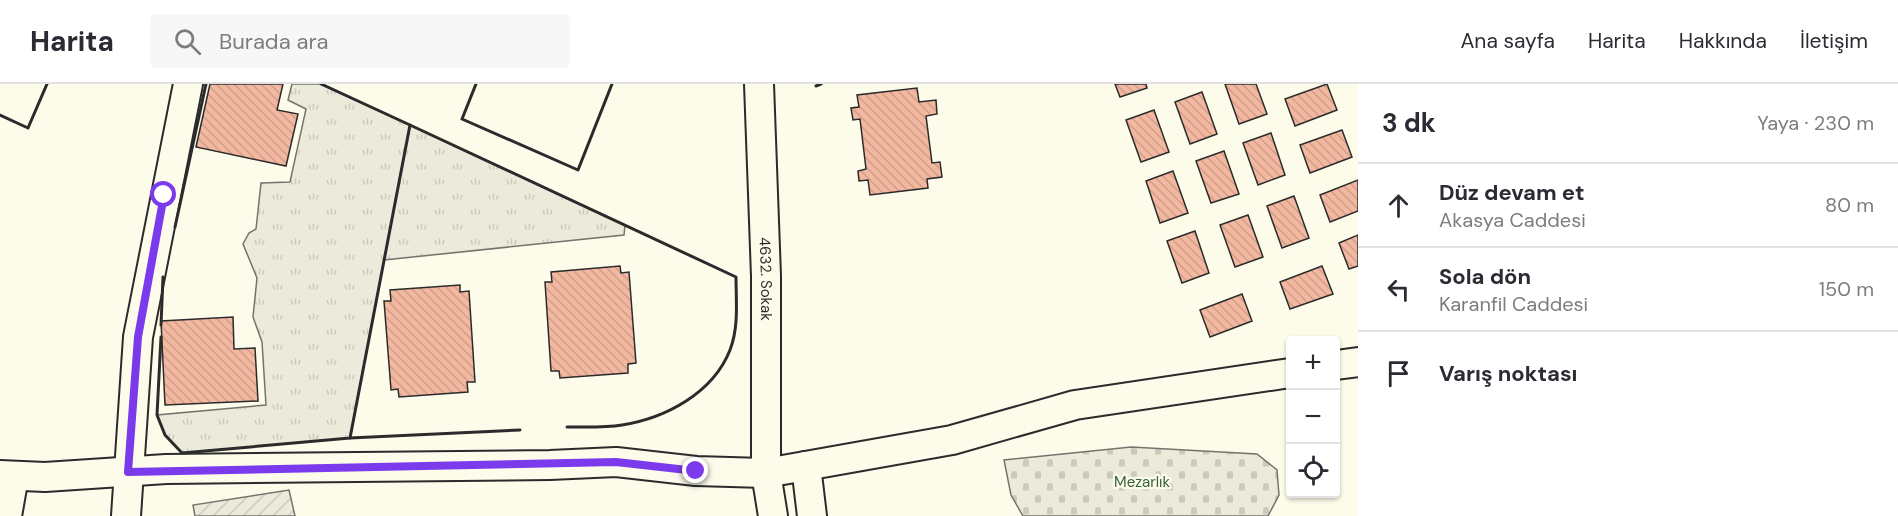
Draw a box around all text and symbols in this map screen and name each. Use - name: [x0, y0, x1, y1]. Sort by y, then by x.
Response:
- search box: [150, 14, 570, 68]
- text: Harita: [30, 23, 114, 60]
- icon: search: [171, 25, 204, 58]
- text: Burada ara: [219, 27, 329, 56]
- text: Ana sayfa: [1460, 27, 1555, 55]
- text: Harita: [1588, 27, 1646, 55]
- text: Hakkında: [1679, 27, 1767, 55]
- text: İletişim: [1800, 27, 1868, 55]
- text: 3 dk: [1382, 106, 1436, 140]
- text: Yaya · 230 m: [1757, 110, 1874, 136]
- text: Düz devam et: [1439, 178, 1584, 207]
- route start: [150, 181, 176, 207]
- icon: ahead: [1382, 189, 1415, 222]
- text: 80 m: [1825, 192, 1874, 218]
- text: Akasya Caddesi: [1439, 207, 1586, 233]
- street label: 4632. Sokak: [755, 237, 776, 321]
- text: Sola dön: [1439, 262, 1531, 291]
- icon: left: [1382, 273, 1415, 306]
- text: 150 m: [1819, 276, 1874, 302]
- text: Karanfil Caddesi: [1439, 291, 1588, 317]
- map controls: [1286, 336, 1340, 498]
- button: +: [1286, 336, 1340, 390]
- icon: arrive: [1382, 357, 1415, 390]
- text: Varış noktası: [1439, 359, 1577, 388]
- button: −: [1286, 390, 1340, 444]
- button: locate: [1286, 444, 1340, 498]
- route end: [682, 457, 708, 483]
- park label: Mezarlık: [1114, 472, 1170, 492]

